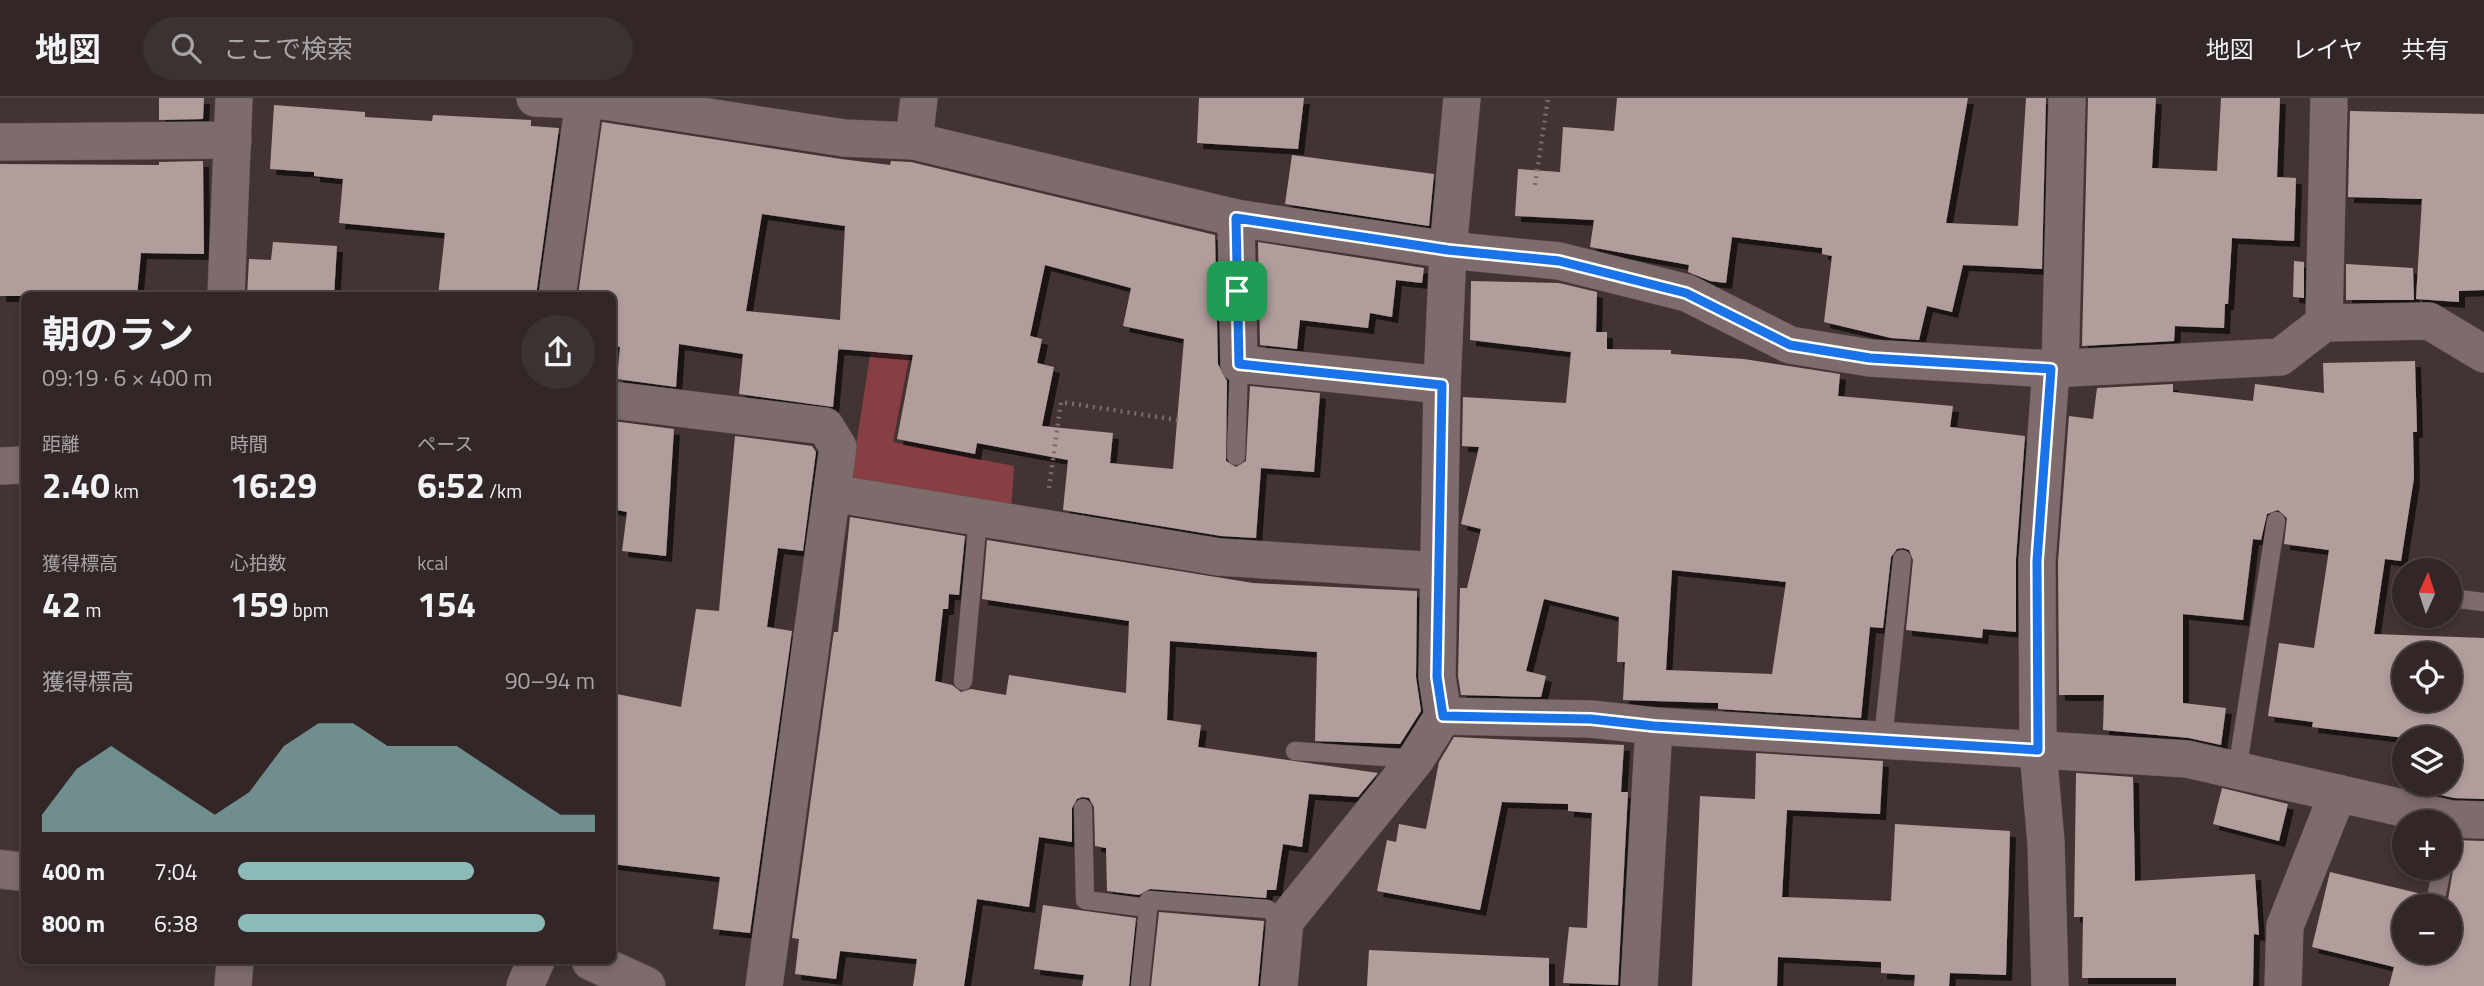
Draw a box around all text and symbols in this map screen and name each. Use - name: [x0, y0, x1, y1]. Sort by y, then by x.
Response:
- search box: [143, 17, 633, 80]
- text: 地図: [35, 24, 101, 74]
- icon: search: [167, 29, 205, 67]
- text: ここで検索: [223, 29, 353, 68]
- text: 地図: [2206, 31, 2254, 67]
- text: レイヤ: [2292, 31, 2363, 67]
- text: 共有: [2401, 31, 2449, 67]
- pin: [1207, 261, 1267, 321]
- icon: arrive: [1218, 272, 1256, 310]
- text: 朝のラン: [42, 305, 194, 363]
- button: share: [521, 315, 595, 389]
- text: 09:19 · 6 × 400 m: [42, 360, 212, 395]
- text: 距離: [42, 429, 80, 458]
- text: 時間: [230, 429, 268, 458]
- text: ペース: [417, 429, 473, 458]
- text: 2.40: [42, 458, 110, 512]
- text: 16:29: [230, 458, 317, 512]
- text: 6:52: [417, 458, 485, 512]
- text: km: [110, 476, 139, 505]
- text: /km: [485, 476, 522, 505]
- text: 獲得標高: [42, 548, 118, 577]
- text: 心拍数: [230, 548, 287, 577]
- text: kcal: [417, 548, 448, 577]
- north arrow: [2392, 558, 2462, 628]
- map controls: [2392, 558, 2462, 964]
- text: 42: [42, 577, 81, 631]
- text: 159: [230, 577, 288, 631]
- text: 154: [417, 577, 476, 631]
- text: m: [81, 595, 101, 624]
- text: bpm: [288, 595, 329, 624]
- button: locate: [2392, 642, 2462, 712]
- text: 90–94 m: [505, 663, 595, 698]
- text: 獲得標高: [42, 664, 134, 699]
- button: layers: [2392, 726, 2462, 796]
- button: +: [2392, 810, 2462, 880]
- text: 400 m: [42, 854, 105, 889]
- text: 7:04: [154, 854, 198, 889]
- button: −: [2392, 894, 2462, 964]
- text: 800 m: [42, 906, 105, 941]
- text: 6:38: [154, 906, 198, 941]

